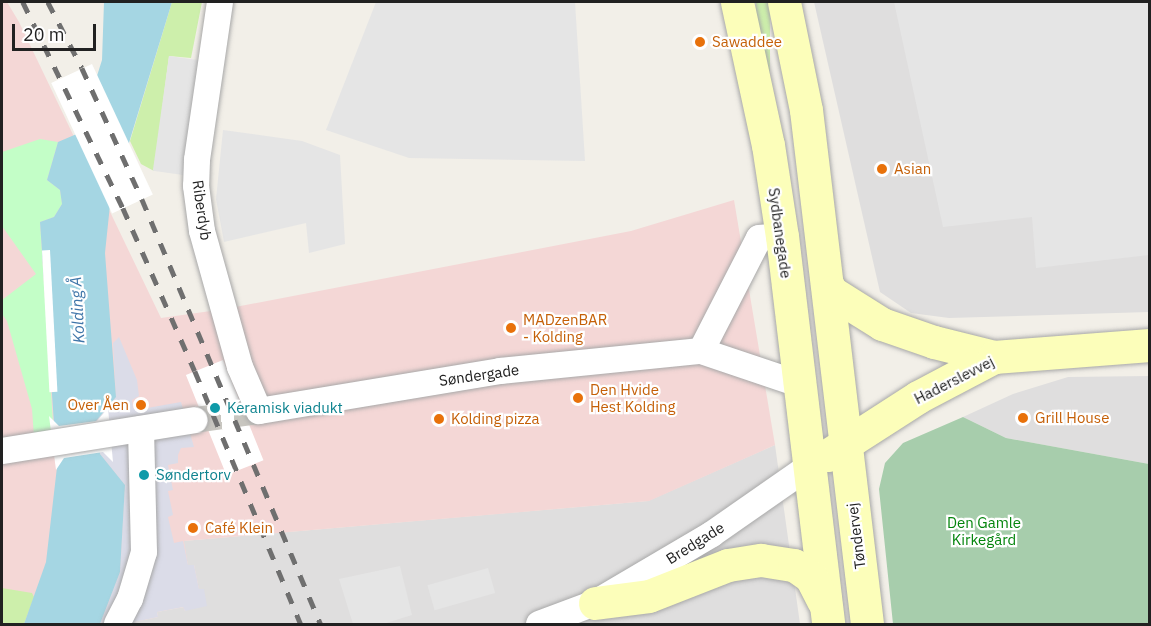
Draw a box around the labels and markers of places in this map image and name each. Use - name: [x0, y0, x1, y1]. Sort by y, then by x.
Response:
- place label: Sawaddee: [712, 33, 782, 51]
- marker: Sawaddee: [693, 35, 707, 49]
- place label: Asian: [894, 160, 931, 178]
- marker: Asian: [875, 162, 889, 176]
- place label: MADzenBAR - Kolding: [523, 310, 607, 345]
- marker: MADzenBAR - Kolding: [504, 321, 518, 335]
- place label: Den Hvide Hest Kolding: [590, 380, 675, 415]
- marker: Den Hvide Hest Kolding: [571, 391, 585, 405]
- place label: Over Åen: [67, 396, 129, 414]
- marker: Over Åen: [134, 398, 148, 412]
- place label: Keramisk viadukt: [227, 399, 343, 417]
- marker: Keramisk viadukt: [208, 401, 222, 415]
- place label: Grill House: [1035, 409, 1109, 427]
- place label: Kolding pizza: [451, 410, 539, 428]
- marker: Grill House: [1016, 411, 1030, 425]
- marker: Kolding pizza: [432, 412, 446, 426]
- place label: Søndertorv: [156, 466, 231, 484]
- marker: Søndertorv: [137, 468, 151, 482]
- place label: Café Klein: [205, 519, 273, 537]
- marker: Café Klein: [186, 521, 200, 535]

